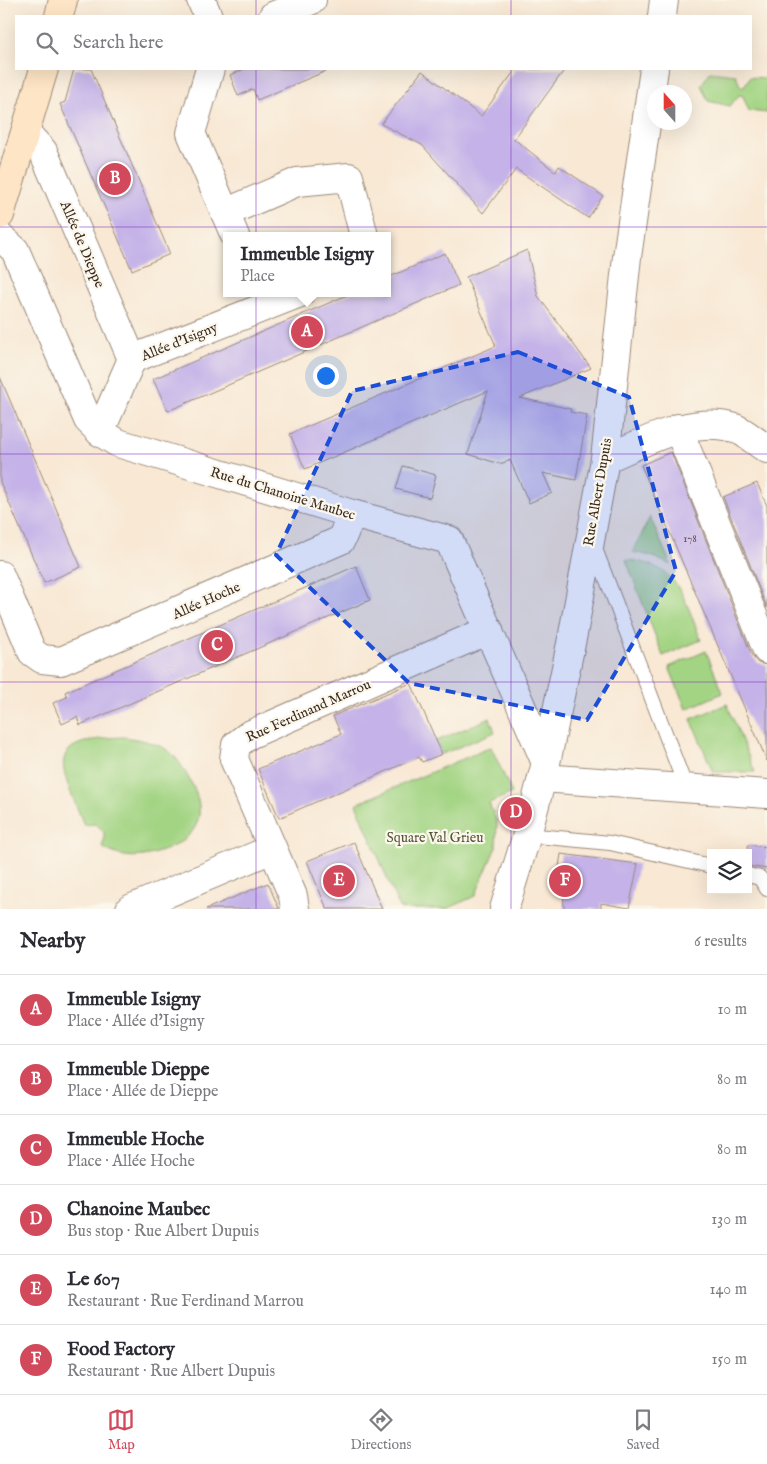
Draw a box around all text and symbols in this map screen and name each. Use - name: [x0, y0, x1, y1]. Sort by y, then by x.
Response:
- search box: [15, 15, 752, 70]
- icon: search: [33, 29, 61, 57]
- text: Search here: [73, 31, 164, 55]
- north arrow: [647, 85, 692, 130]
- pin: B: [99, 160, 131, 198]
- street label: Allée de Dieppe: [55, 197, 109, 291]
- popup: [223, 232, 391, 297]
- text: Immeuble Isigny: [240, 243, 374, 267]
- text: Place: [240, 267, 275, 287]
- pin: A: [291, 313, 323, 351]
- street label: Allée d'Isigny: [138, 318, 220, 366]
- your location: [313, 363, 339, 389]
- street label: Rue Albert Dupuis: [580, 437, 616, 548]
- street label: Rue du Chanoine Maubec: [208, 463, 357, 525]
- house number: 178: [683, 532, 697, 546]
- street label: Allée Hoche: [169, 578, 244, 624]
- pin: C: [201, 627, 233, 665]
- street label: Rue Ferdinand Marrou: [243, 675, 374, 747]
- pin: D: [500, 794, 532, 832]
- park label: Square Val Grieu: [387, 829, 483, 847]
- map controls: [707, 849, 752, 894]
- button: layers: [707, 849, 752, 894]
- pin: E: [323, 862, 355, 900]
- pin: F: [549, 862, 581, 900]
- text: Nearby: [20, 928, 85, 955]
- text: 6 results: [694, 932, 747, 952]
- text: Immeuble Isigny: [67, 988, 201, 1012]
- text: A: [31, 1000, 41, 1020]
- text: 10 m: [717, 1000, 747, 1020]
- text: Place · Allée d'Isigny: [67, 1012, 205, 1032]
- text: Immeuble Dieppe: [67, 1058, 209, 1082]
- text: B: [31, 1070, 41, 1090]
- text: 80 m: [717, 1070, 747, 1090]
- text: Place · Allée de Dieppe: [67, 1082, 218, 1102]
- text: Immeuble Hoche: [67, 1128, 204, 1152]
- text: C: [30, 1140, 42, 1160]
- text: 80 m: [717, 1140, 747, 1160]
- text: Place · Allée Hoche: [67, 1152, 195, 1172]
- text: Chanoine Maubec: [67, 1198, 210, 1222]
- text: D: [30, 1210, 42, 1230]
- text: 130 m: [711, 1210, 747, 1230]
- text: Bus stop · Rue Albert Dupuis: [67, 1222, 259, 1242]
- text: Le 607: [67, 1268, 120, 1292]
- text: E: [30, 1280, 42, 1300]
- text: 140 m: [709, 1280, 747, 1300]
- text: Restaurant · Rue Ferdinand Marrou: [67, 1292, 304, 1312]
- text: Food Factory: [67, 1338, 175, 1362]
- text: F: [31, 1350, 41, 1370]
- text: 150 m: [712, 1350, 747, 1370]
- text: Restaurant · Rue Albert Dupuis: [67, 1362, 275, 1382]
- tab: Map: [107, 1406, 135, 1454]
- tab: Directions: [350, 1406, 411, 1454]
- tab: Saved: [626, 1406, 659, 1454]

